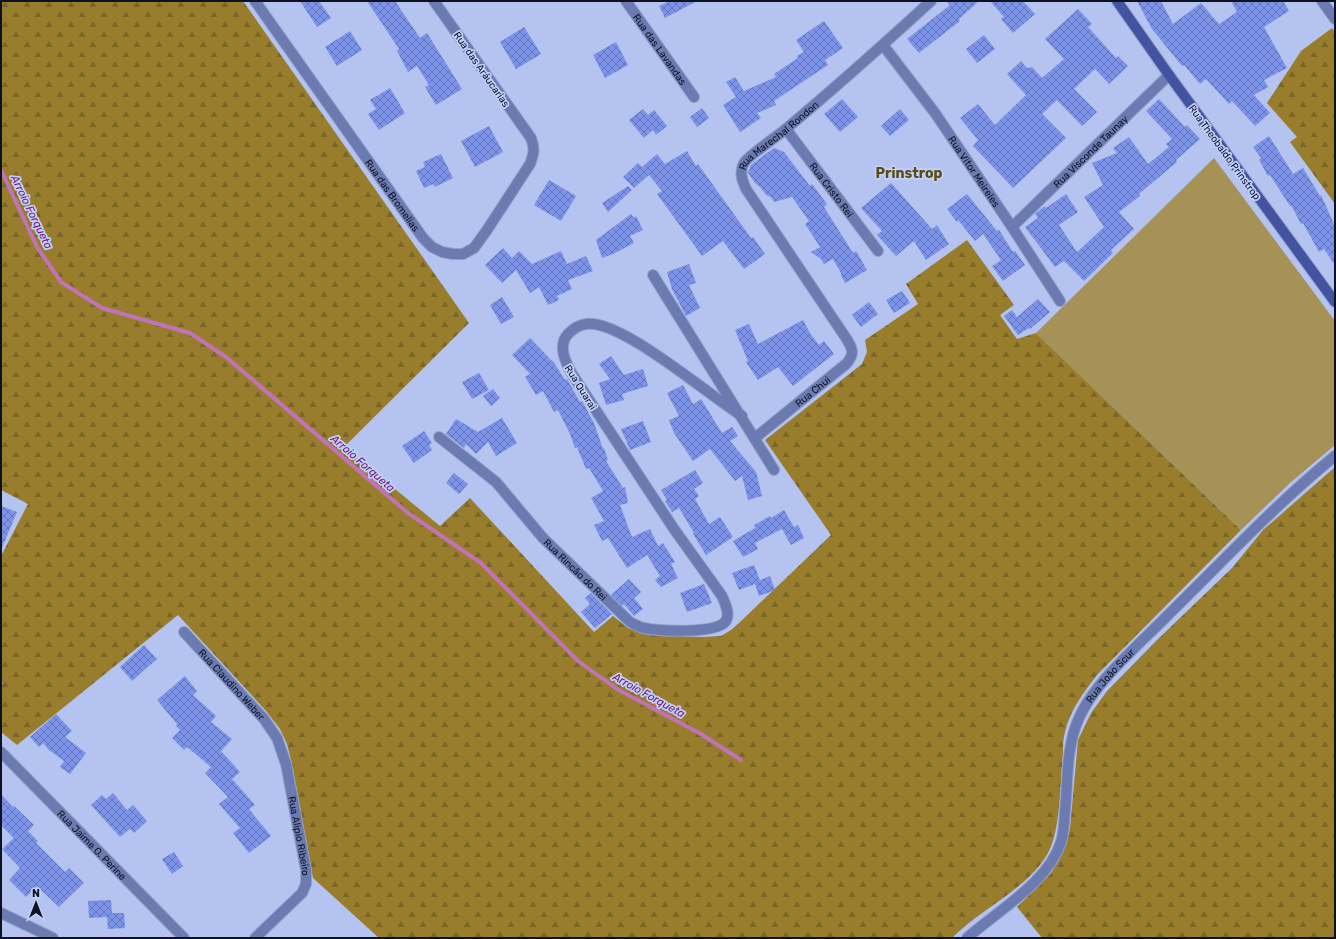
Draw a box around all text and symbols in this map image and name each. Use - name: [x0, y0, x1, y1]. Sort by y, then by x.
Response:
- street label: Rua das Lavandas: [630, 12, 689, 88]
- street label: Rua das Aráucarias: [451, 30, 512, 110]
- street label: Rua Marechal Rondon: [737, 99, 821, 172]
- street label: Rua Theobaldo Prinstrop: [1186, 103, 1263, 202]
- street label: Rua Visconde Taunay: [1051, 113, 1131, 191]
- street label: Rua Vitor Meireles: [945, 134, 1002, 210]
- street label: Rua das Bromelias: [362, 157, 422, 234]
- street label: Rua Cristo Rei: [807, 161, 855, 220]
- district label: Prinstrop: [876, 165, 943, 182]
- water label: Arroio Forqueta: [8, 172, 55, 252]
- street label: Rua Quarai: [562, 363, 599, 412]
- street label: Rua Chui: [793, 374, 833, 410]
- water label: Arroio Forqueta: [327, 431, 398, 495]
- street label: Rua Rincão do Rei: [541, 537, 609, 604]
- street label: Rua João Scur: [1084, 646, 1138, 705]
- street label: Rua Claudino Weber: [196, 647, 267, 723]
- water label: Arroio Forqueta: [610, 670, 688, 721]
- street label: Rua Alipio Ribeiro: [285, 795, 311, 876]
- street label: Rua Jaime O. Perine: [54, 808, 129, 883]
- north arrow: [16, 883, 56, 923]
- text: N: [32, 887, 40, 900]

